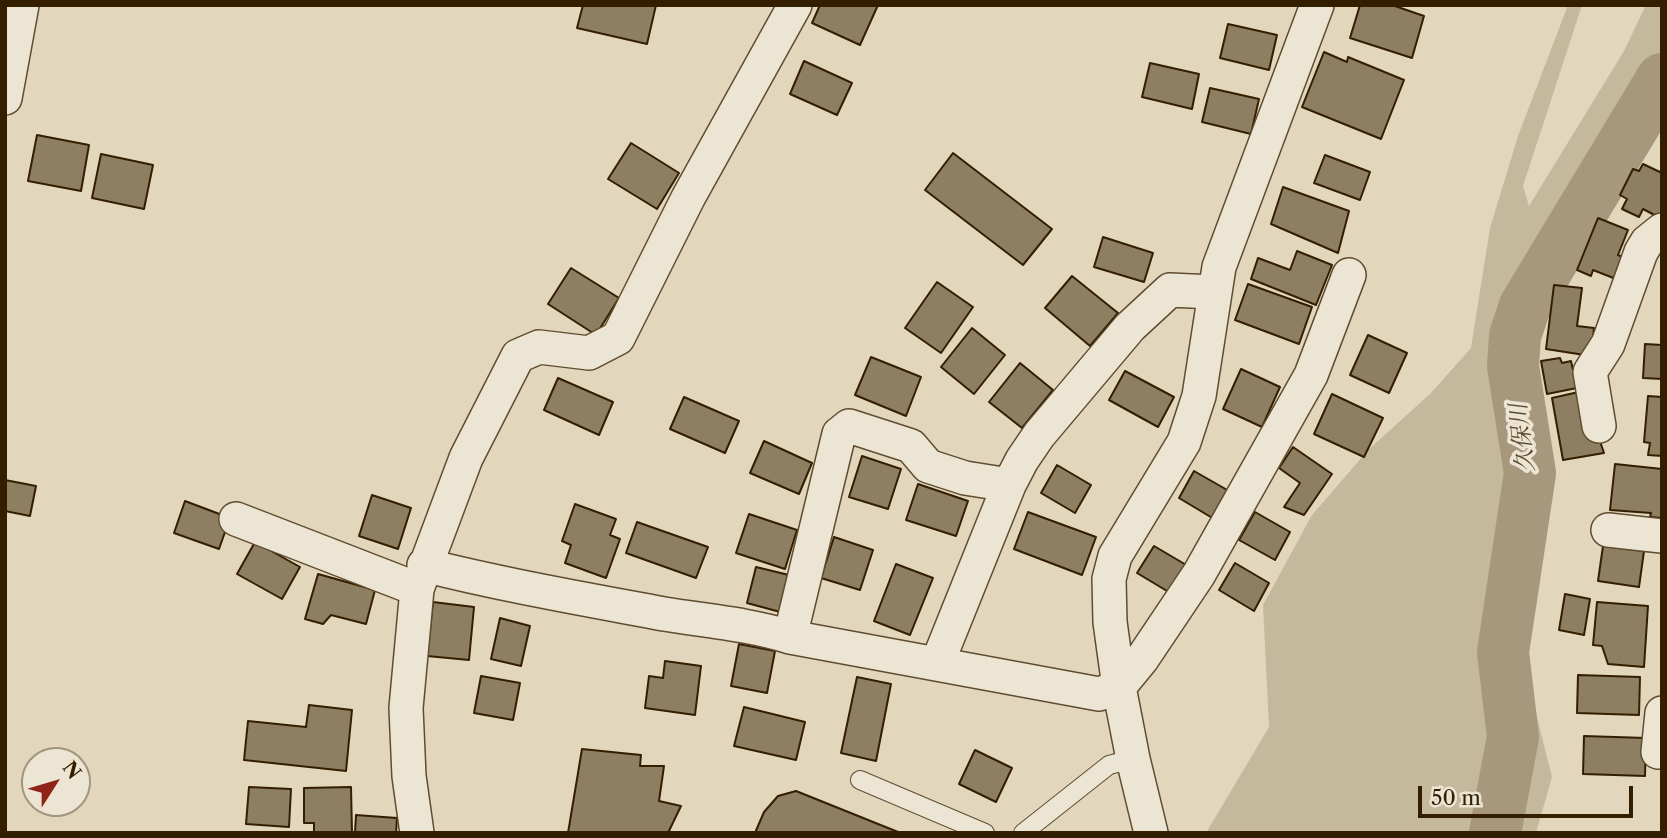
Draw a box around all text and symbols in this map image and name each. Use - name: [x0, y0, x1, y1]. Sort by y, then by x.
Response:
- water label: 久保川: [1505, 402, 1541, 474]
- north arrow: [21, 747, 91, 817]
- text: N: [57, 757, 86, 784]
- scale bar: [1422, 772, 1637, 816]
- text: 50 m: [1431, 785, 1481, 810]

